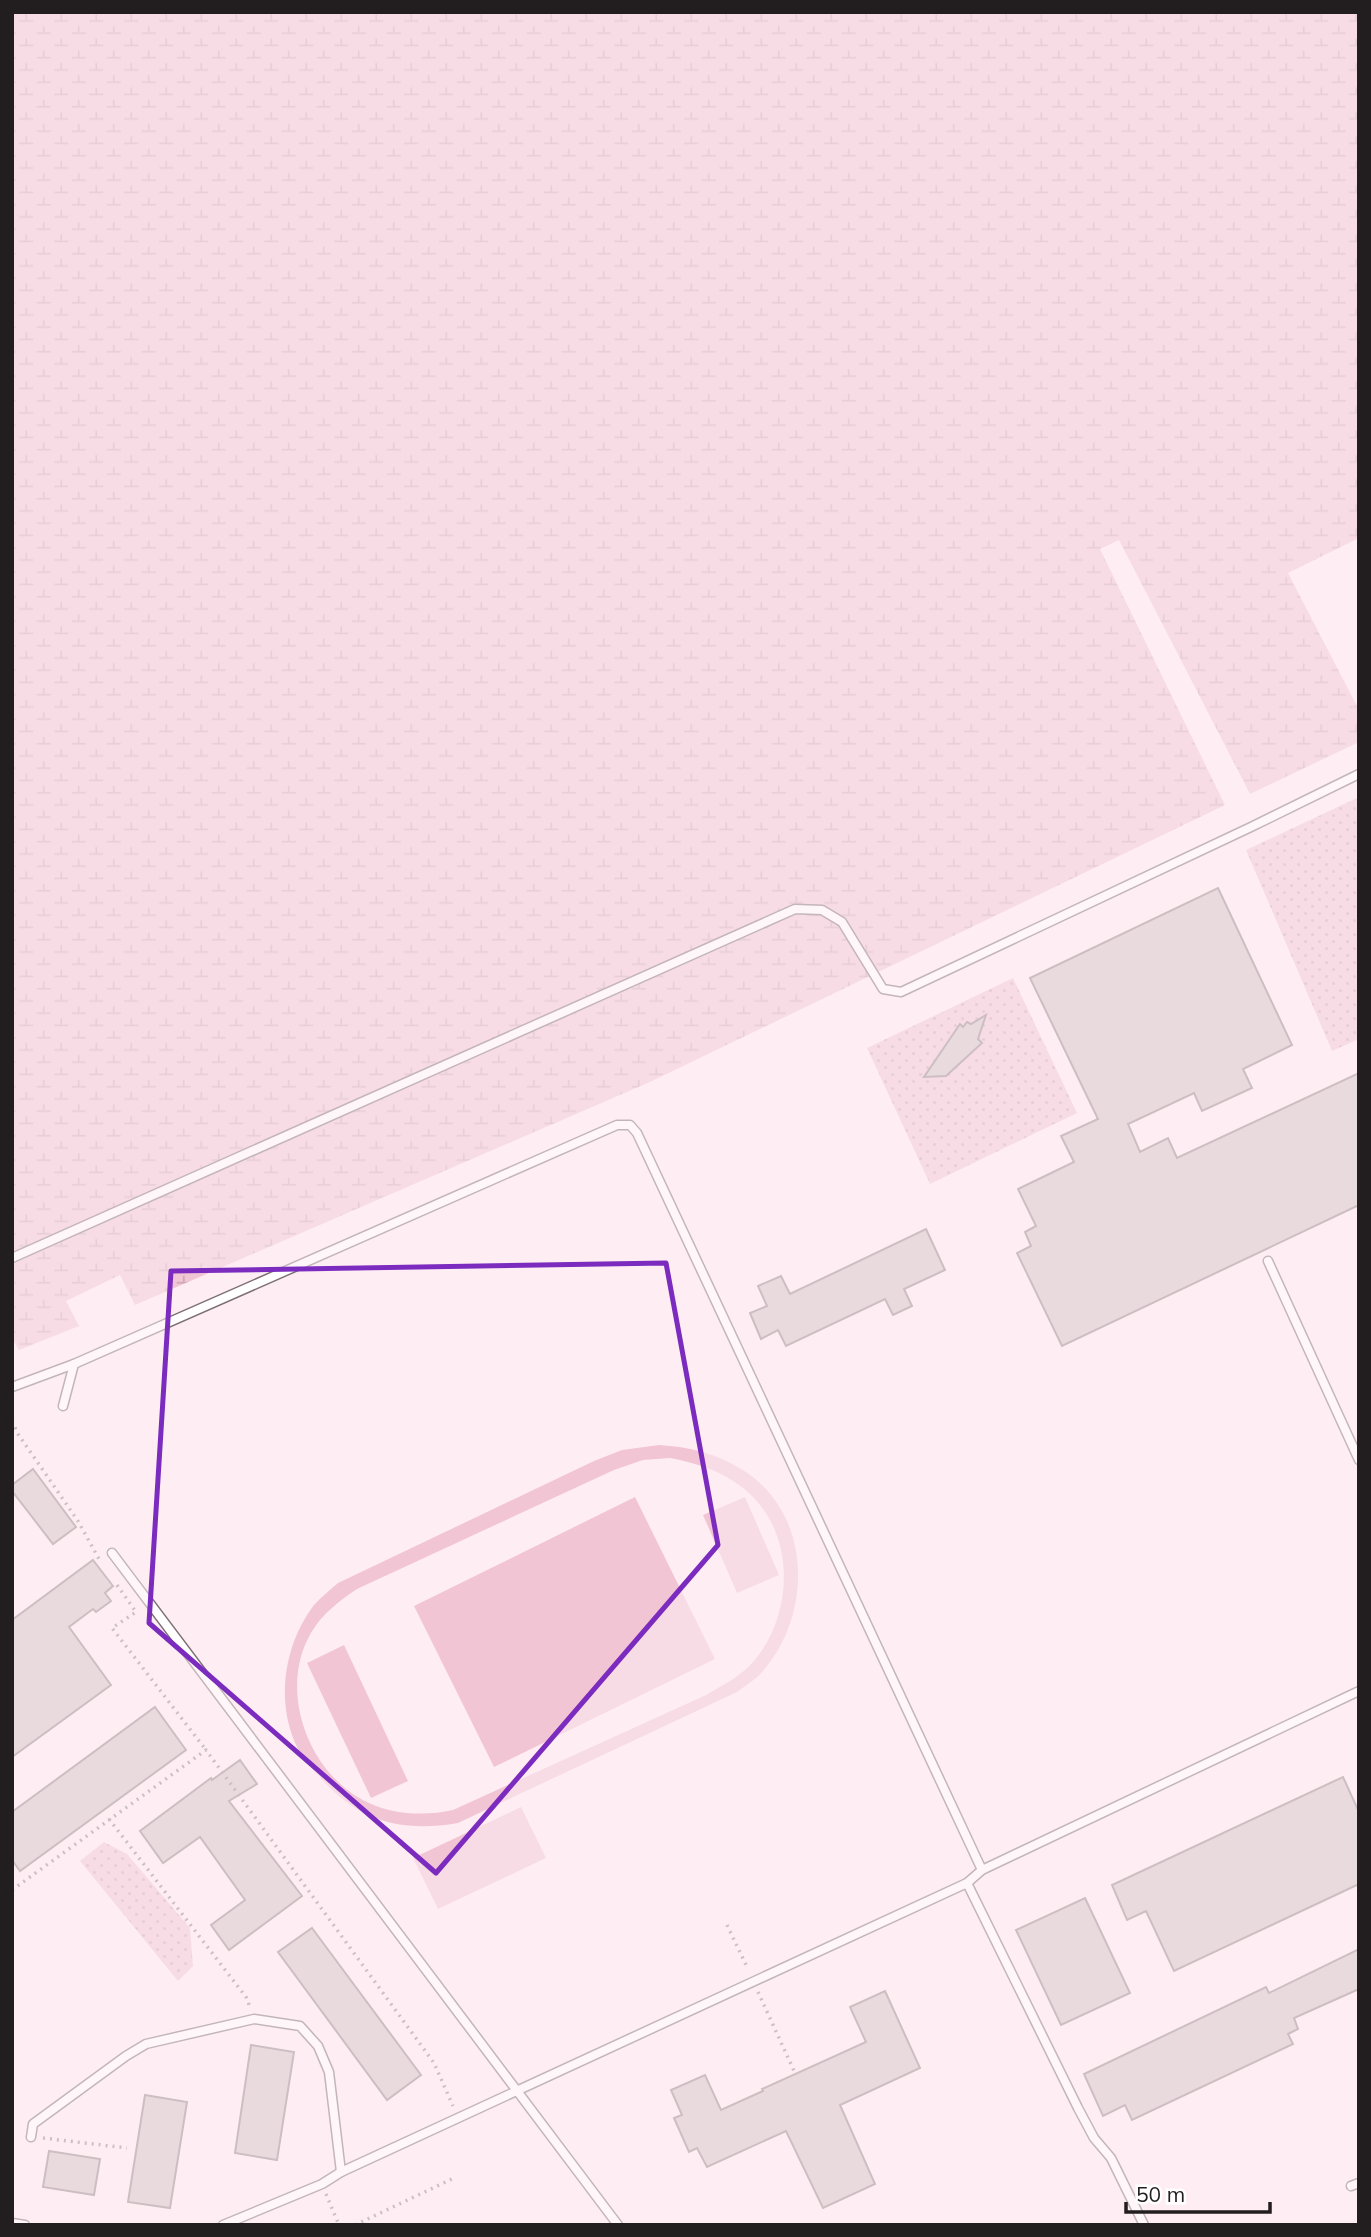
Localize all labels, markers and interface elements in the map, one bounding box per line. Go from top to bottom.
scale bar [1126,2170,1270,2214]
text: 50 m [1136,2181,1185,2207]

